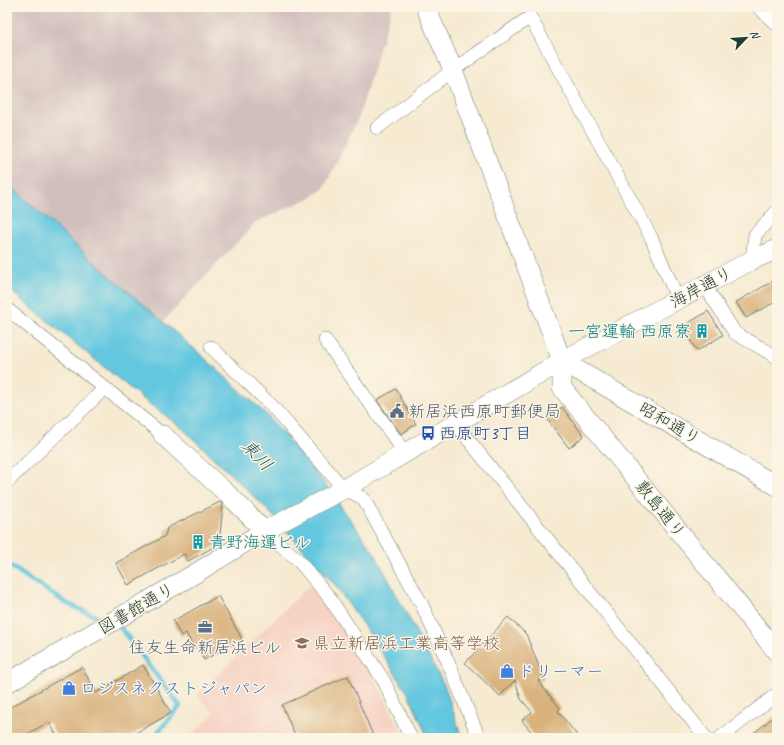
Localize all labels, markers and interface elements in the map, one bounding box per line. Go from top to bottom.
north arrow [726,18,766,58]
text: N [747,28,764,42]
street label: 海岸通り [666,262,736,313]
place label: 一宮運輸 西原寮 [568,321,691,342]
building icon: 一宮運輸 西原寮 [694,323,710,339]
street label: 昭和通り [635,397,704,450]
place label: 新居浜西原町郵便局 [408,401,561,422]
public building icon: 新居浜西原町郵便局 [389,403,405,419]
place label: 西原町3丁目 [439,423,532,444]
bus stop icon: 西原町3丁目 [420,425,436,441]
water label: 東川 [237,434,277,476]
street label: 敷島通り [631,476,690,542]
place label: 青野海運ビル [209,532,311,553]
building icon: 青野海運ビル [190,534,206,550]
street label: 図書館通り [94,578,178,639]
office icon: 住友生命新居浜ビル [197,619,213,635]
place label: 県立新居浜工業高等学校 [313,633,500,654]
school or university icon: 県立新居浜工業高等学校 [294,635,310,651]
place label: 住友生命新居浜ビル [129,637,281,658]
place label: ドリーマー [518,661,603,682]
shop icon: ドリーマー [499,663,515,679]
place label: ロジスネクストジャパン [80,678,267,699]
shop icon: ロジスネクストジャパン [61,680,77,696]

